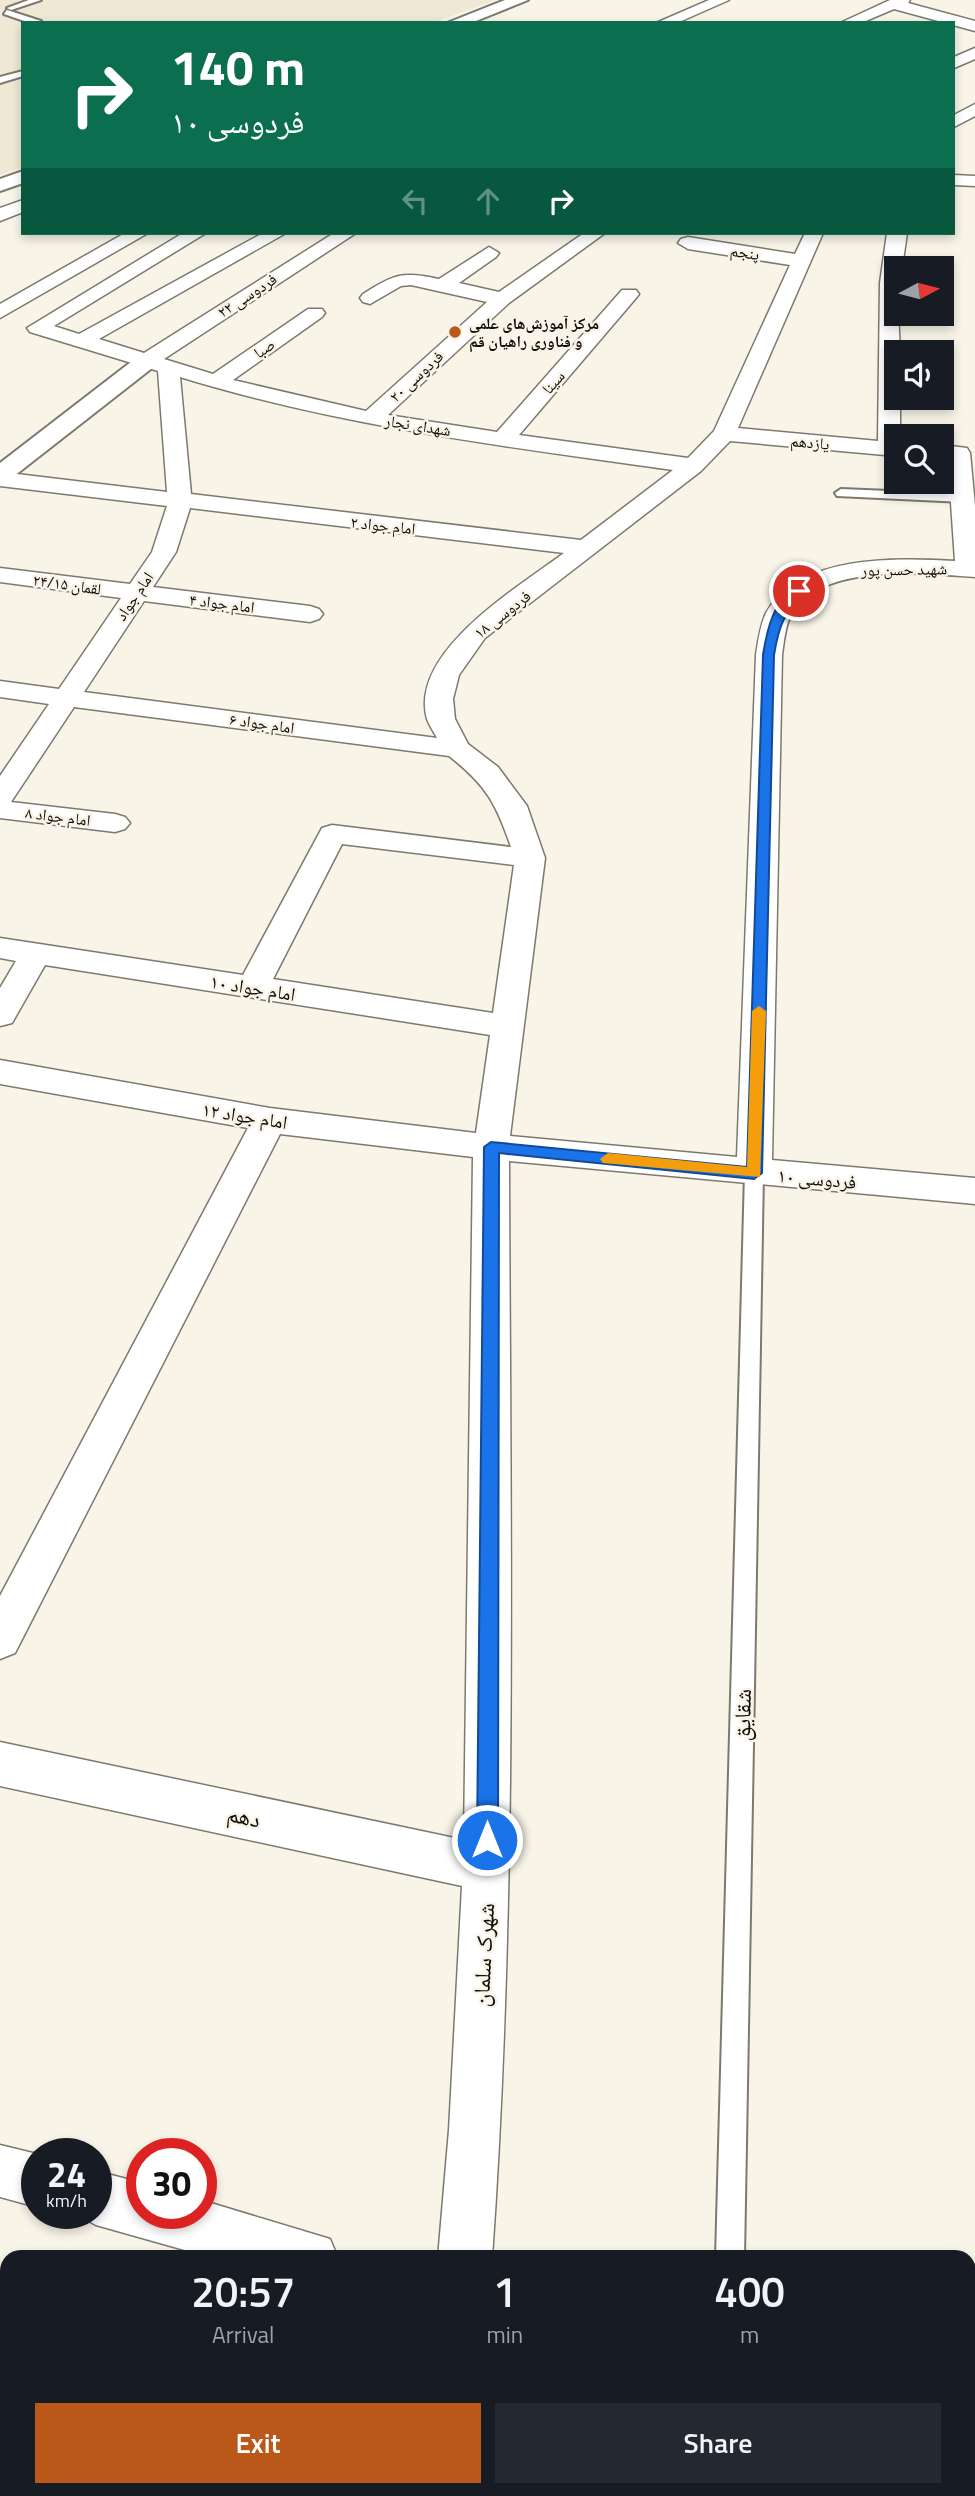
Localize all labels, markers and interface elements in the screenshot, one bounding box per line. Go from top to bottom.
text: 140 m [171,29,305,104]
icon: right [56,49,147,140]
text: فردوسی ۱۰ [171,97,304,145]
icon: left [396,182,434,220]
icon: ahead [469,182,507,220]
icon: right [542,182,580,220]
street label: پنجم [729,238,762,266]
north arrow [884,256,954,326]
map controls [884,256,954,494]
street label: فردوسی ۲۲ [212,267,282,323]
place label: مرکز آموزش‌های علمی و فناوری راهیان قم [469,311,599,353]
marker: مرکز آموزش‌های علمی و فناوری راهیان قم [447,324,463,340]
street label: صبا [248,332,280,364]
button: sound [884,340,954,410]
street label: فردوسی ۲۰ [383,344,449,408]
street label: سینا [536,365,570,399]
street label: شهدای نجار [382,408,453,442]
button: search [884,424,954,494]
street label: یازدهم [790,428,830,456]
street label: امام جواد ۲ [349,510,417,540]
street label: شهید حسن پور [860,556,947,582]
pin [769,561,829,621]
street label: لقمان ۲۴/۱۵ [31,567,103,601]
street label: امام جواد [109,567,159,625]
icon: arrive [780,572,818,610]
street label: فردوسی ۱۸ [468,584,536,644]
street label: امام جواد ۴ [188,587,256,619]
street label: امام جواد ۶ [228,707,296,739]
street label: امام جواد ۸ [24,800,92,832]
street label: امام جواد ۱۰ [208,966,298,1008]
street label: امام جواد ۱۲ [200,1094,290,1136]
street label: فردوسی ۱۰ [776,1160,858,1196]
street label: شقایق [724,1688,760,1742]
street label: دهم [224,1795,264,1837]
position arrow [450,1803,524,1877]
street label: شهرک سلمان [463,1902,503,2008]
speed limit sign: 30 [126,2138,217,2229]
text: 24 [47,2147,86,2201]
text: km/h [46,2187,87,2214]
text: 20:57 [191,2259,295,2323]
text: 1 [493,2259,517,2323]
text: 400 [714,2259,785,2323]
text: Arrival [212,2317,274,2352]
text: min [486,2317,523,2352]
text: m [740,2317,759,2352]
button: Exit [35,2403,481,2483]
button: Share [495,2403,941,2483]

